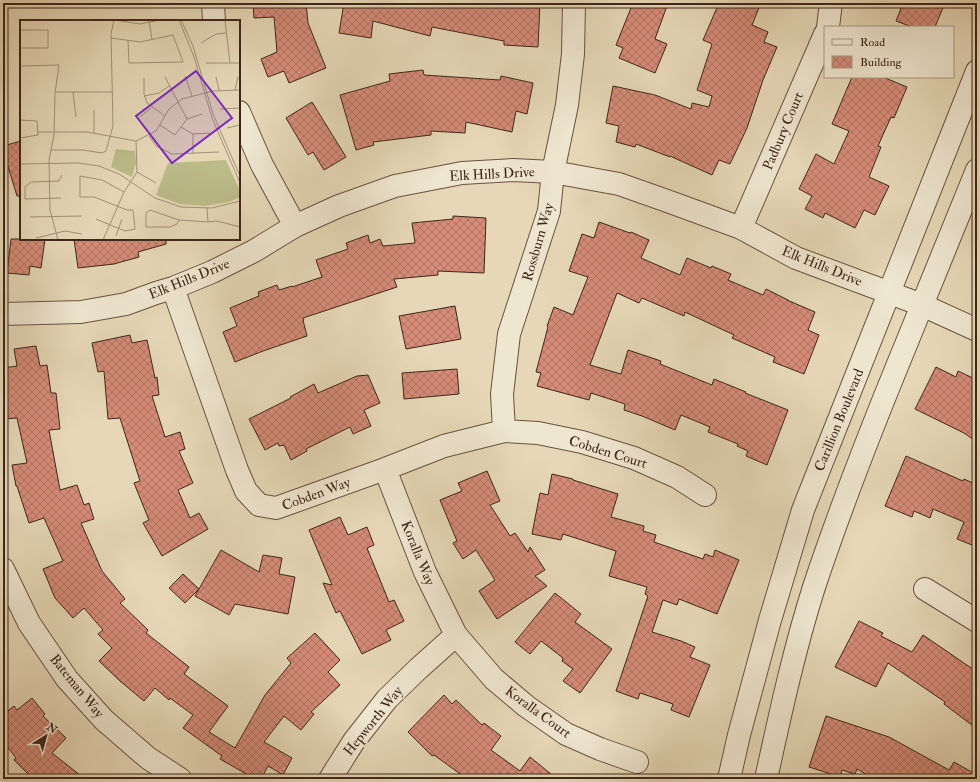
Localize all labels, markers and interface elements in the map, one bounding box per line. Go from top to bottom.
inset map [20,20,240,240]
legend [824,26,954,78]
text: Road [860,35,885,50]
text: Building [860,55,903,70]
street label: Padbury Court [759,89,808,173]
street label: Elk Hills Drive [449,163,535,185]
street label: Rossburn Way [519,200,558,283]
street label: Elk Hills Drive [779,242,865,290]
street label: Elk Hills Drive [146,255,232,303]
street label: Carillion Boulevard [811,366,867,474]
street label: Cobden Court [567,432,650,472]
street label: Cobden Way [279,473,354,515]
street label: Koralla Way [396,518,439,589]
street label: Bateman Way [45,651,108,723]
street label: Hepworth Way [340,682,407,760]
street label: Koralla Court [502,682,575,742]
north arrow [26,716,66,756]
text: N [43,720,60,737]

